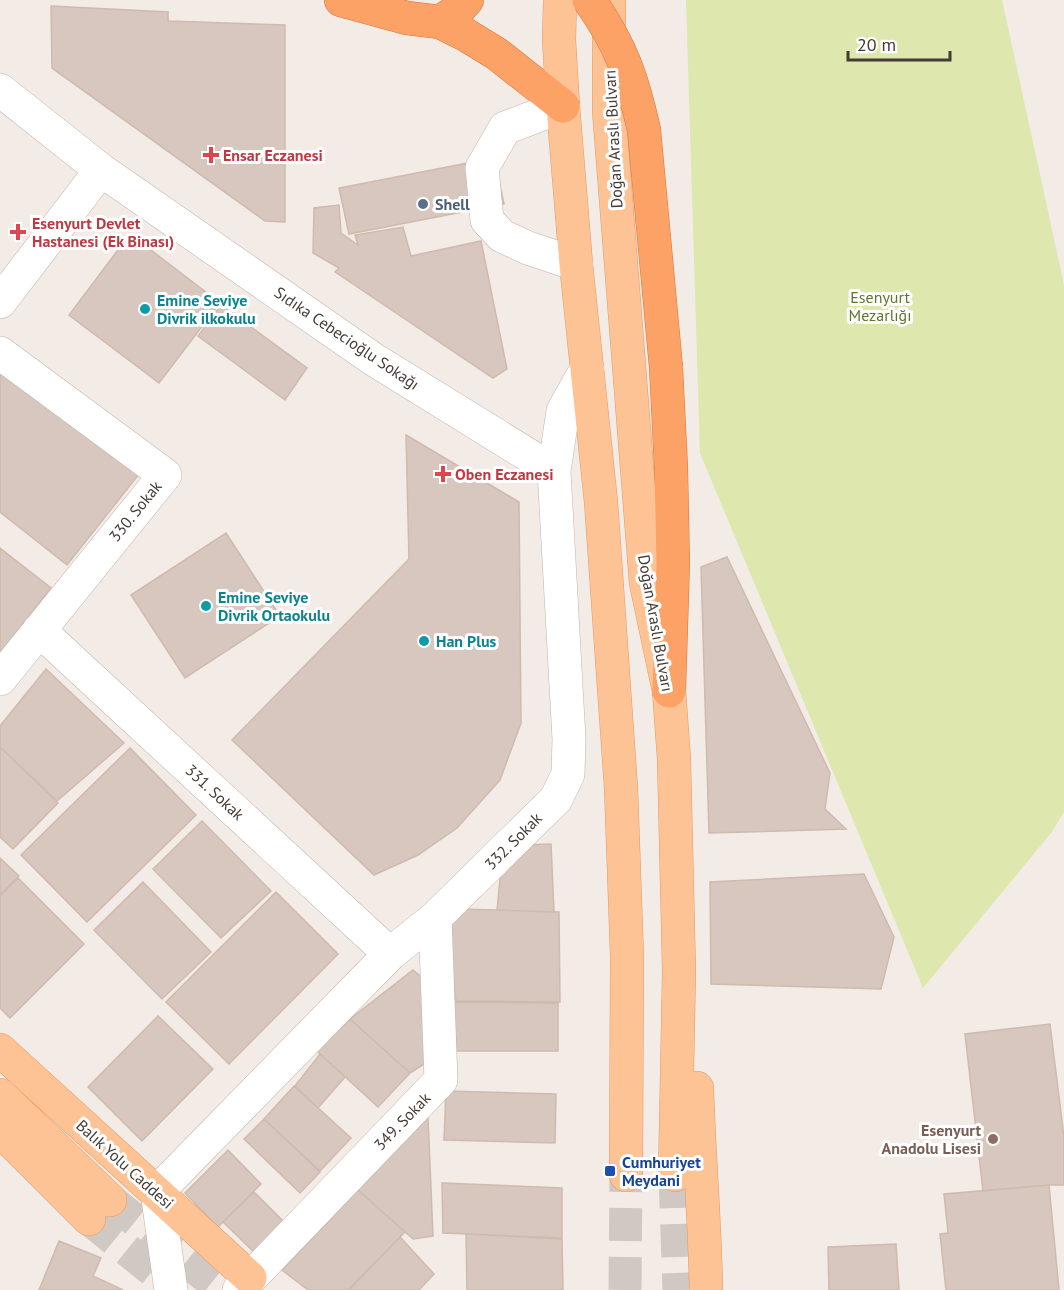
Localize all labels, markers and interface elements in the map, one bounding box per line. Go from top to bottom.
scale bar [848,24,950,62]
text: 20 m [857,33,896,56]
street label: Doğan Araslı Bulvarı [599,69,627,209]
place label: Ensar Eczanesi [223,145,323,165]
marker: Ensar Eczanesi [204,148,218,162]
place label: Shell [435,194,470,214]
marker: Shell [416,197,430,211]
place label: Esenyurt Devlet Hastanesi (Ek Binası) [32,213,174,251]
marker: Esenyurt Devlet Hastanesi (Ek Binası) [9,223,27,241]
street label: Sıdıka Cebecioğlu Sokağı [271,282,423,394]
park label: Esenyurt Mezarlığı [849,287,911,325]
place label: Emine Seviye Divrik ilkokulu [157,290,256,328]
marker: Emine Seviye Divrik ilkokulu [138,302,152,316]
place label: Oben Eczanesi [455,464,554,484]
marker: Oben Eczanesi [436,467,450,481]
street label: 330. Sokak [104,476,166,546]
street label: Doğan Araslı Bulvarı [634,553,678,693]
place label: Emine Seviye Divrik Ortaokulu [218,587,330,625]
marker: Emine Seviye Divrik Ortaokulu [199,599,213,613]
place label: Han Plus [436,631,497,651]
marker: Han Plus [417,634,431,648]
street label: 331. Sokak [182,760,249,824]
street label: 332. Sokak [480,808,546,874]
street label: 349. Sokak [369,1088,435,1154]
street label: Balık Yolu Caddesi [72,1115,178,1213]
place label: Esenyurt Anadolu Lisesi [882,1120,981,1158]
marker: Esenyurt Anadolu Lisesi [986,1132,1000,1146]
place label: Cumhuriyet Meydani [622,1152,701,1190]
marker: Cumhuriyet Meydani [603,1164,617,1178]

